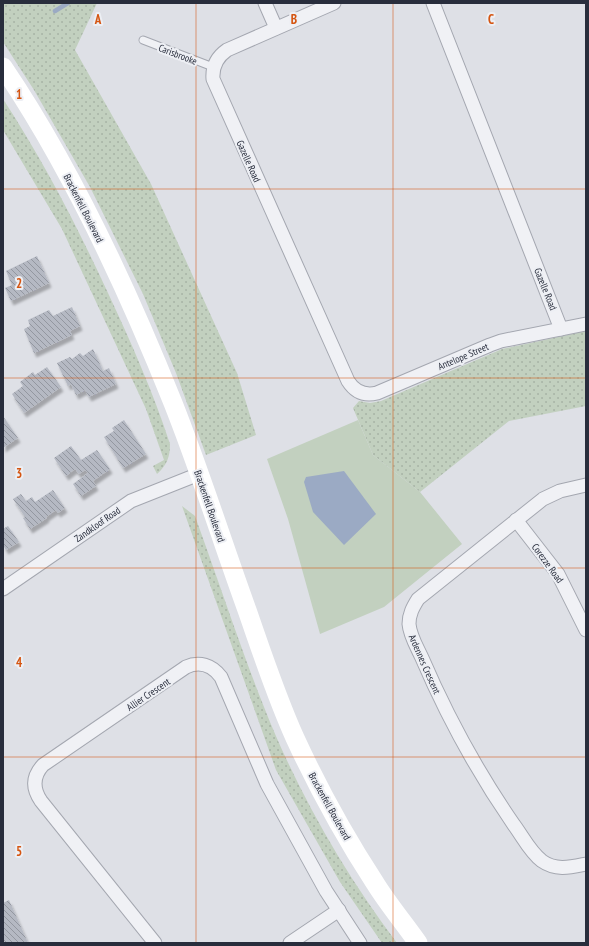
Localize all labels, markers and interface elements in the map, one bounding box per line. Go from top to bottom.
text: A [94,11,102,28]
text: B [291,11,297,28]
text: C [488,11,494,28]
street label: Carisbrooke [157,41,199,68]
text: 1 [16,86,22,103]
street label: Gazelle Road [234,138,264,184]
street label: Brackenfell Boulevard [61,172,106,245]
street label: Gazelle Road [531,266,560,312]
text: 2 [16,275,22,292]
street label: Antelope Street [436,340,491,373]
text: 3 [16,465,22,482]
street label: Brackenfell Boulevard [191,468,228,544]
street label: Zandkloof Road [72,504,123,545]
street label: Corezze Road [529,541,566,586]
street label: Ardennes Crescent [406,632,444,696]
text: 4 [16,654,23,671]
street label: Allier Crescent [124,675,173,714]
street label: Brackenfell Boulevard [306,770,354,842]
text: 5 [16,843,22,860]

